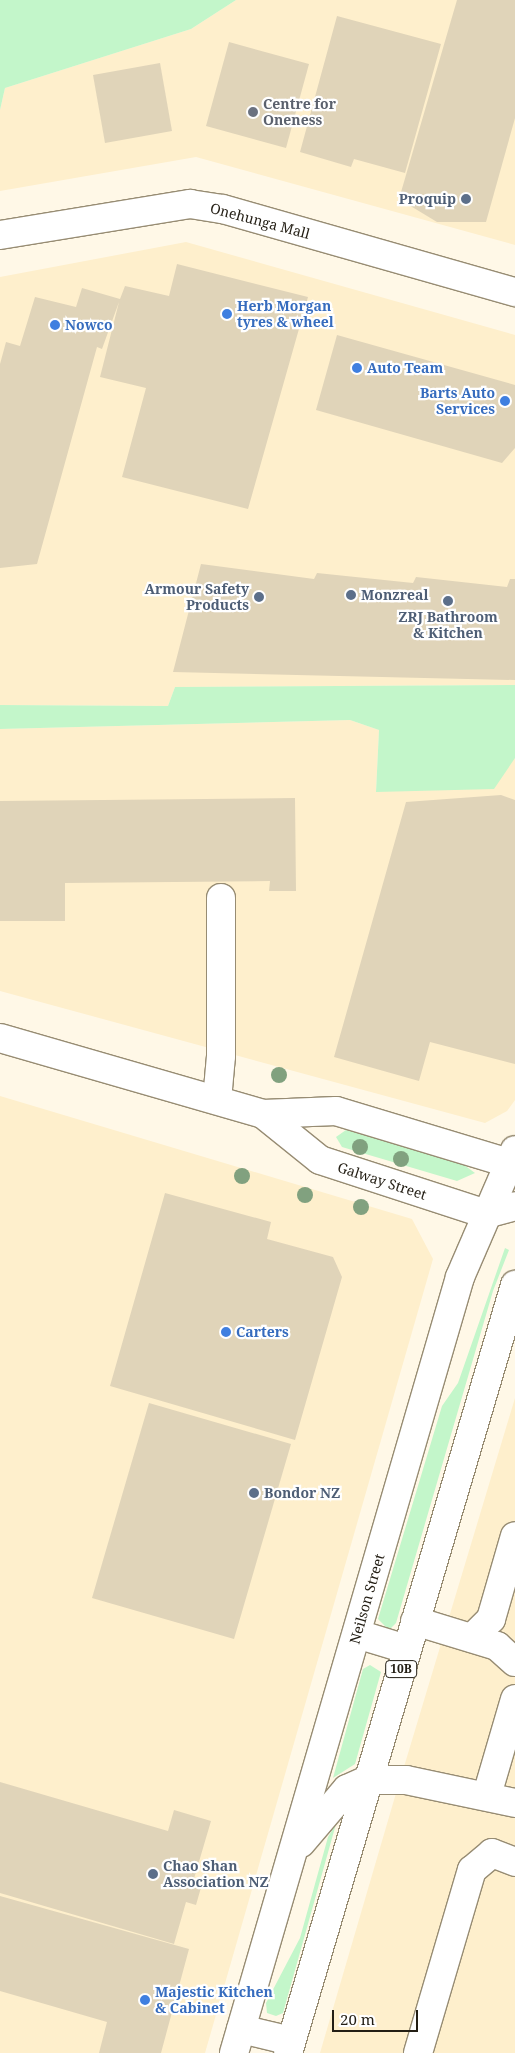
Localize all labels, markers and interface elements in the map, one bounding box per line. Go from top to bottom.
place label: Centre for Oneness [263,96,336,128]
marker: Centre for Oneness [247,106,259,118]
place label: Proquip [399,191,456,207]
marker: Proquip [460,193,472,205]
street label: Onehunga Mall [208,200,312,242]
place label: Herb Morgan tyres & wheel [237,298,334,331]
marker: Herb Morgan tyres & wheel [221,308,233,320]
place label: Nowco [65,317,113,333]
marker: Nowco [49,319,61,331]
place label: Auto Team [367,360,443,376]
marker: Auto Team [351,362,363,374]
place label: Barts Auto Services [420,385,495,418]
marker: Barts Auto Services [499,395,511,407]
place label: Armour Safety Products [144,581,249,614]
place label: Monzreal [361,587,428,603]
marker: Monzreal [345,589,357,601]
marker: Armour Safety Products [253,591,265,603]
marker: ZRJ Bathroom & Kitchen [442,595,454,607]
place label: ZRJ Bathroom & Kitchen [398,609,498,642]
street label: Galway Street [335,1159,429,1203]
place label: Carters [236,1324,289,1340]
marker: Carters [220,1326,232,1338]
place label: Bondor NZ [264,1485,340,1501]
marker: Bondor NZ [248,1487,260,1499]
street label: Neilson Street [346,1552,388,1646]
road number: 10B [385,1660,417,1678]
place label: Chao Shan Association NZ [163,1858,269,1890]
marker: Chao Shan Association NZ [147,1868,159,1880]
place label: Majestic Kitchen & Cabinet [155,1984,273,2016]
marker: Majestic Kitchen & Cabinet [139,1994,151,2006]
scale bar [335,2000,421,2032]
text: 20 m [340,2009,375,2029]

